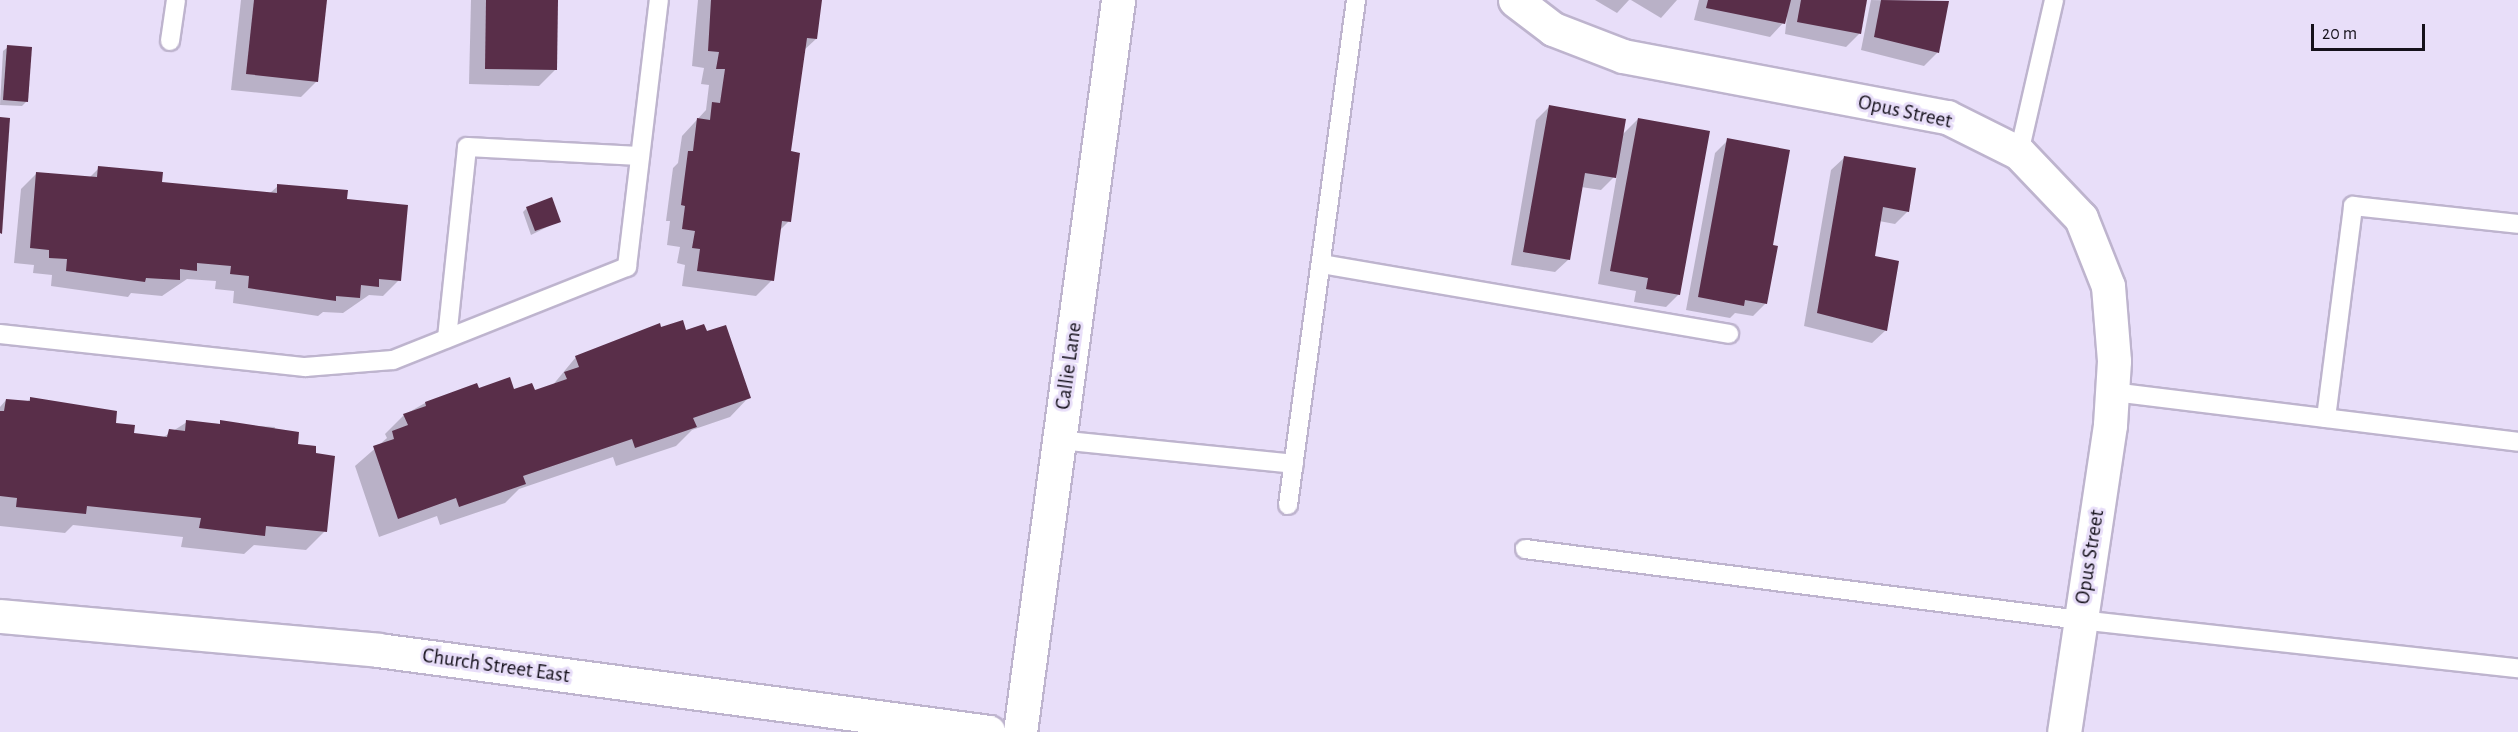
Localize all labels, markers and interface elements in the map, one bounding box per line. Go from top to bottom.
scale bar [2314,12,2428,50]
text: 20 m [2322,25,2357,43]
street label: Opus Street [1856,90,1954,134]
street label: Callie Lane [1050,321,1088,411]
street label: Opus Street [2070,508,2110,606]
street label: Church Street East [421,643,571,689]

